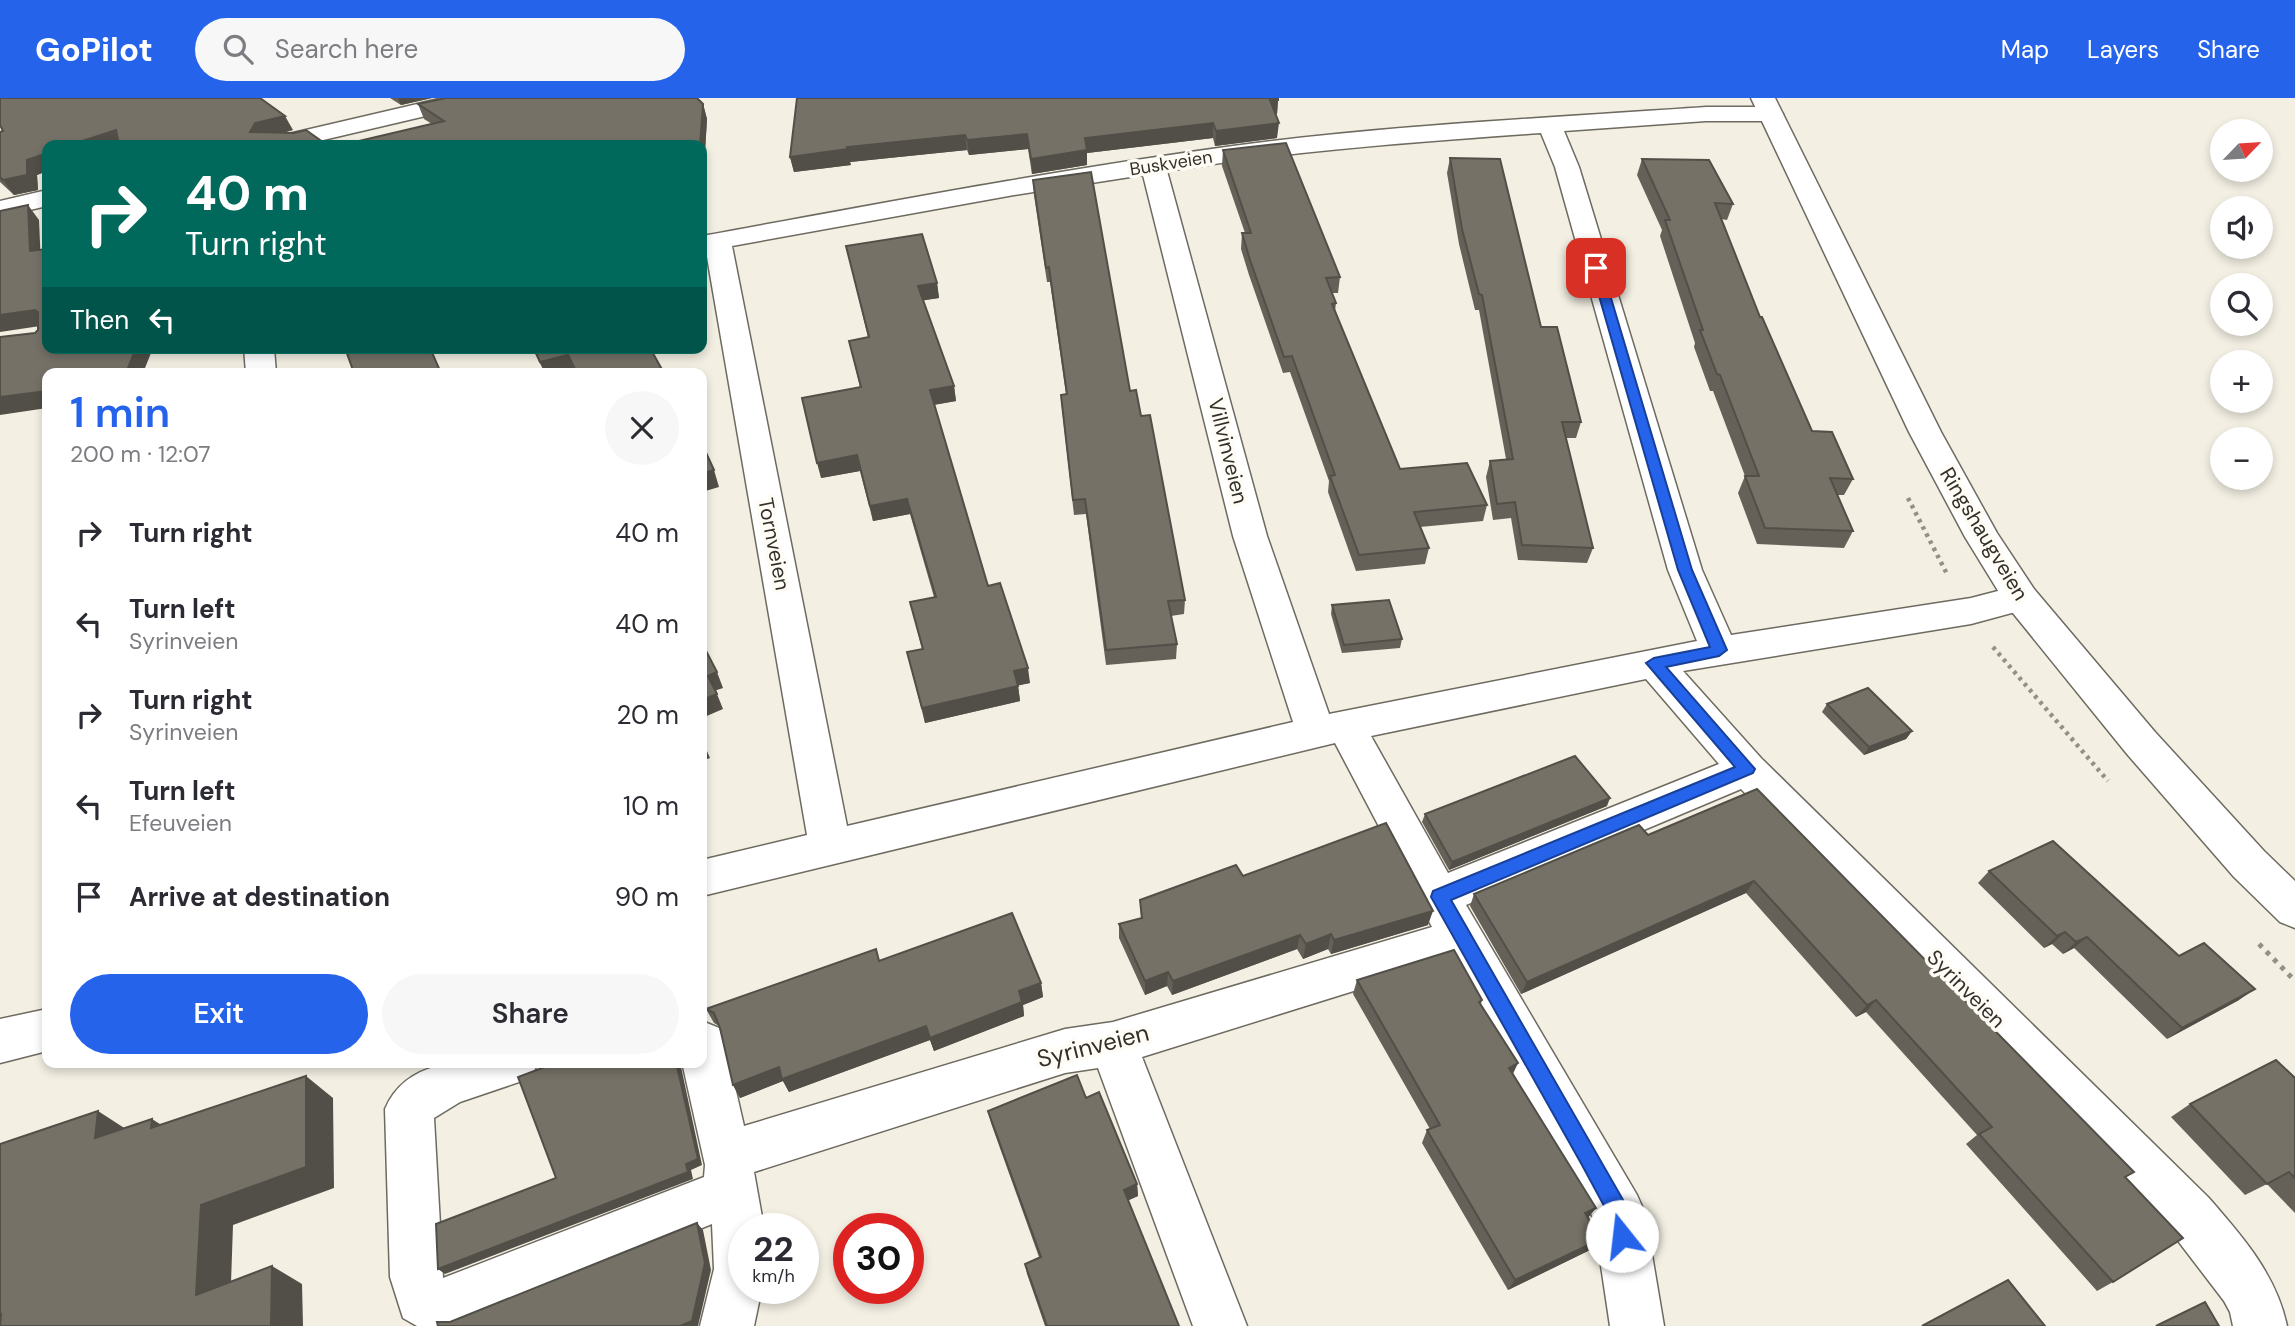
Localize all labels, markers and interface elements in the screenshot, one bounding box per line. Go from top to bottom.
search box [195,18,685,81]
text: GoPilot [35,28,153,71]
icon: search [219,30,257,68]
text: Search here [275,32,418,66]
text: Map [2001,34,2049,65]
text: Layers [2087,34,2159,65]
text: Share [2197,34,2260,65]
north arrow [2210,119,2273,182]
map controls [2210,119,2273,490]
street label: Buskveien [1128,145,1214,181]
text: 40 m [185,161,309,225]
icon: right [70,168,161,259]
button: sound [2210,196,2273,259]
text: Turn right [185,223,327,265]
pin [1566,238,1626,298]
icon: arrive [1577,249,1615,287]
button: search [2210,273,2273,336]
icon: left [143,301,181,339]
text: Then [70,303,129,337]
button: + [2210,350,2273,413]
text: 1 min [70,385,170,440]
button: close [605,391,679,465]
street label: Villvinveien [1201,395,1255,507]
button: − [2210,427,2273,490]
text: 200 m · 12:07 [70,439,211,469]
street label: Ringshaugveien [1933,462,2035,606]
street label: Tornveien [751,495,797,593]
icon: right [70,514,108,552]
text: Turn right [129,516,253,550]
text: 40 m [615,516,679,550]
text: Turn left [129,592,236,626]
icon: left [70,605,108,643]
text: 40 m [615,607,679,641]
text: Syrinveien [129,626,239,656]
text: Turn right [129,683,253,717]
icon: right [70,696,108,734]
text: 20 m [616,698,679,732]
text: Syrinveien [129,717,239,747]
text: Turn left [129,774,236,808]
icon: left [70,787,108,825]
text: 10 m [623,789,679,823]
text: Efeuveien [129,808,232,838]
icon: arrive [70,878,108,916]
text: Arrive at destination [129,880,390,914]
text: 90 m [615,880,679,914]
street label: Syrinveien [1921,944,2011,1034]
button: Exit [70,974,368,1054]
button: Share [382,974,679,1054]
street label: Syrinveien [1034,1017,1152,1074]
position arrow [1585,1199,1659,1273]
speed limit sign: 30 [833,1213,924,1304]
text: 22 [753,1226,794,1272]
text: km/h [752,1264,795,1288]

